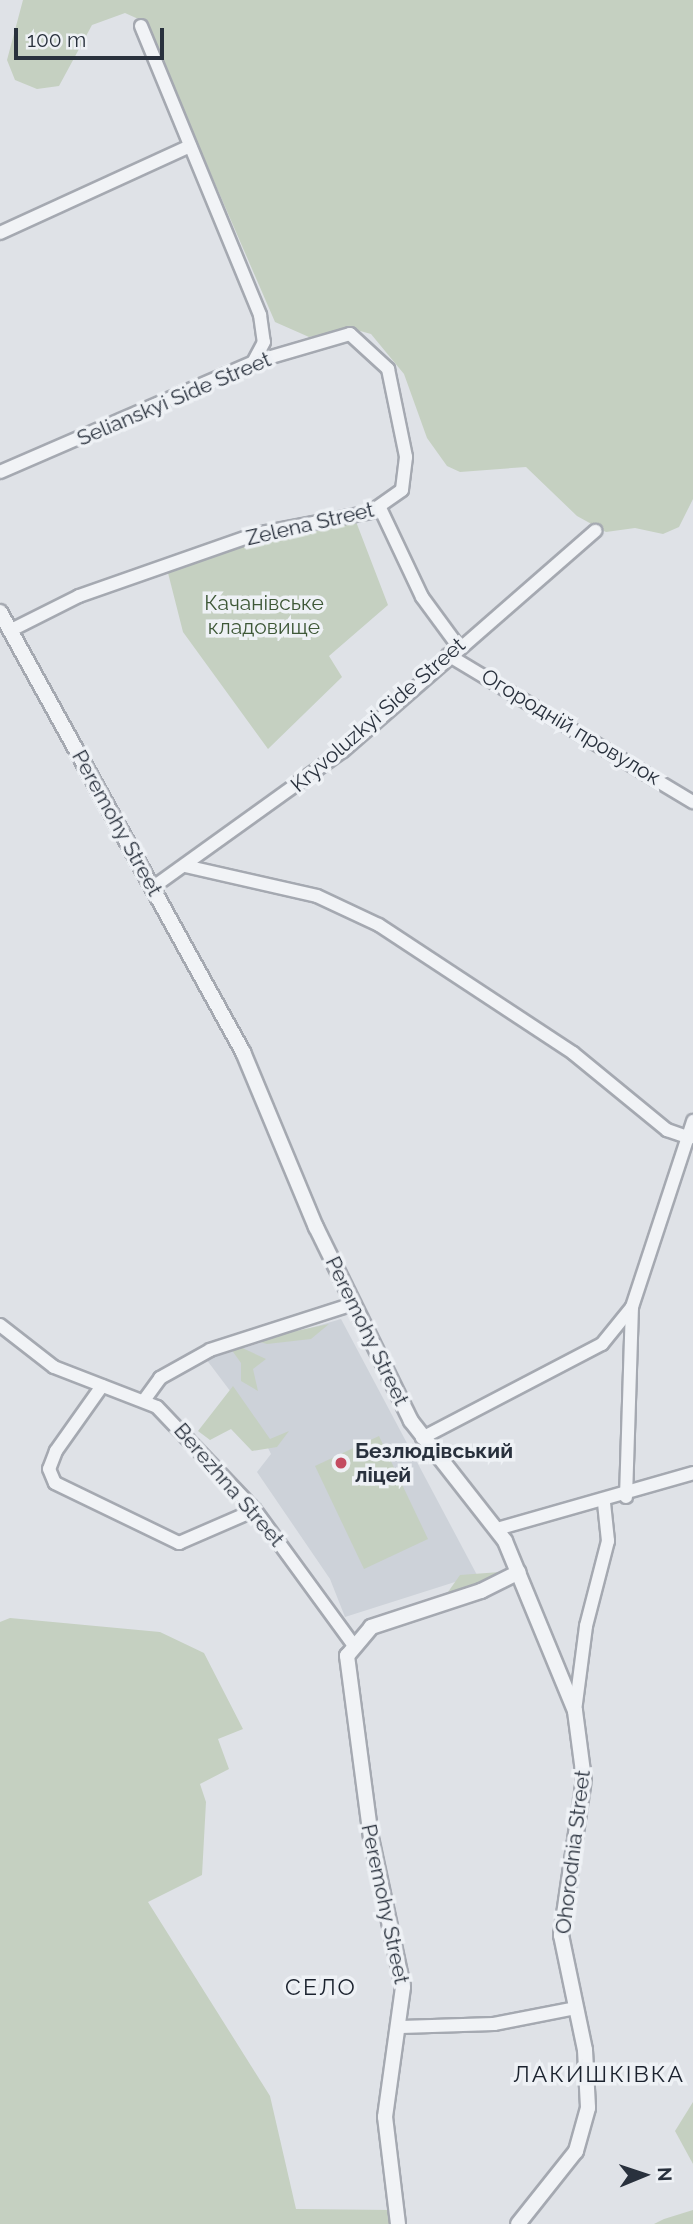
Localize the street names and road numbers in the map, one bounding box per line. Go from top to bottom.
street label: Selianskyi Side Street [73,347,275,451]
street label: Zelena Street [244,497,376,551]
street label: Kryvoluzkyi Side Street [286,632,470,798]
street label: Огородній провулок [477,664,665,790]
street label: Peremohy Street [66,745,168,901]
street label: Peremohy Street [320,1252,414,1410]
street label: Berezhna Street [169,1418,289,1552]
street label: Ohorodnia Street [550,1769,596,1935]
street label: Peremohy Street [356,1822,414,1986]

